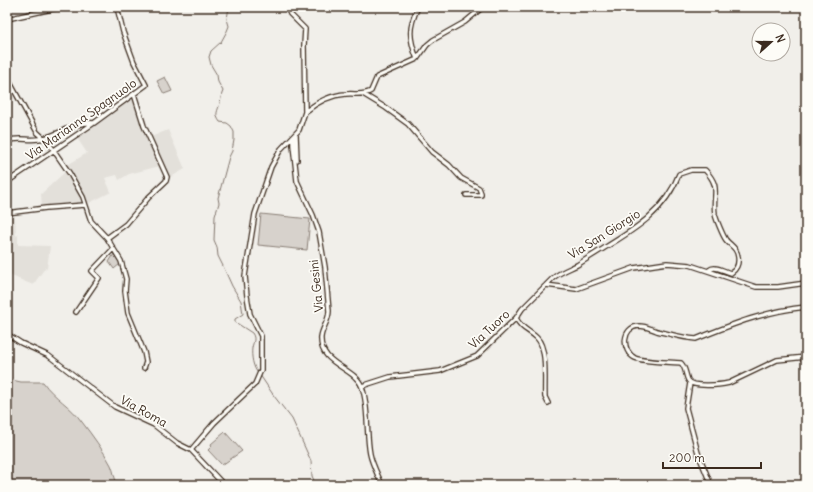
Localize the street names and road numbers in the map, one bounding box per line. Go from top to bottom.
street label: Via Marianna Spagnuolo [23,75,139,163]
street label: Via San Giorgio [565,206,643,262]
street label: Via Gesini [306,259,326,313]
street label: Via Tuoro [465,306,513,352]
street label: Via Roma [118,392,170,430]

